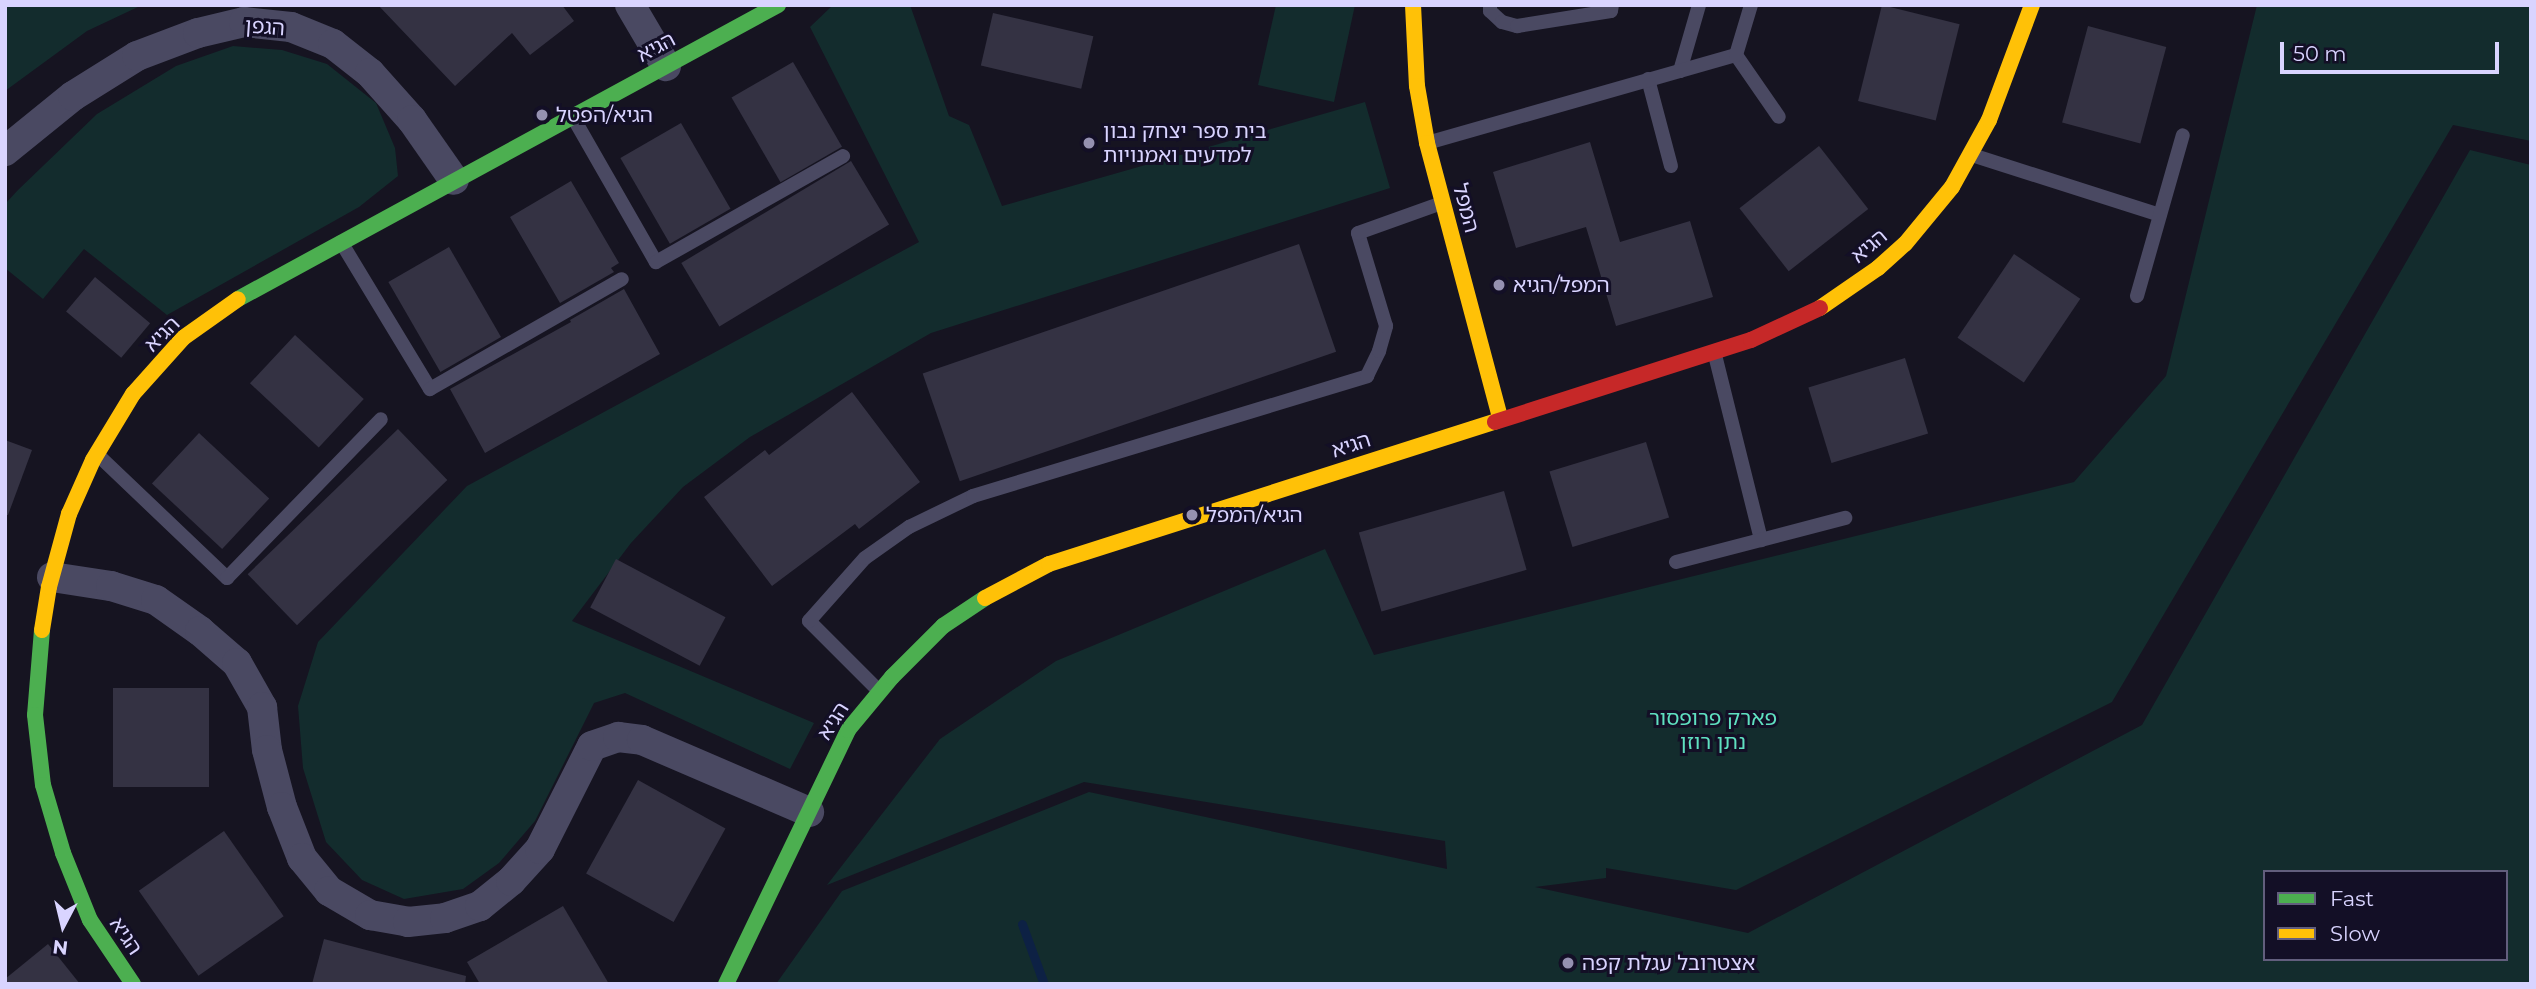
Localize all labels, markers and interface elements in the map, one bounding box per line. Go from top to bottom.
street label: הגפן [244,13,286,41]
street label: הגיא [633,27,679,67]
scale bar [2284,28,2503,72]
text: 50 m [2293,41,2347,66]
place label: הגיא/הפטל [556,102,653,128]
marker: הגיא/הפטל [534,107,550,123]
place label: בית ספר יצחק נבון למדעים ואמנויות [1103,118,1267,168]
marker: בית ספר יצחק נבון למדעים ואמנויות [1081,135,1097,151]
street label: המפל [1447,181,1485,235]
street label: הגיא [1846,224,1892,268]
place label: המפל/הגיא [1513,272,1610,298]
marker: המפל/הגיא [1491,277,1507,293]
street label: הגיא [139,311,185,357]
street label: הגיא [1328,427,1374,463]
place label: הגיא/המפל [1206,502,1303,528]
marker: הגיא/המפל [1184,507,1200,523]
street label: הגיא [812,697,854,745]
park label: פארק פרופסור נתן רוזן [1649,705,1777,755]
legend [2263,870,2508,961]
text: Fast [2330,886,2374,911]
north arrow [28,891,98,961]
street label: הגיא [104,912,148,960]
text: Slow [2330,921,2380,946]
text: N [51,935,69,960]
place label: אצטרובל עגלת קפה [1582,950,1755,976]
marker: אצטרובל עגלת קפה [1560,955,1576,971]

